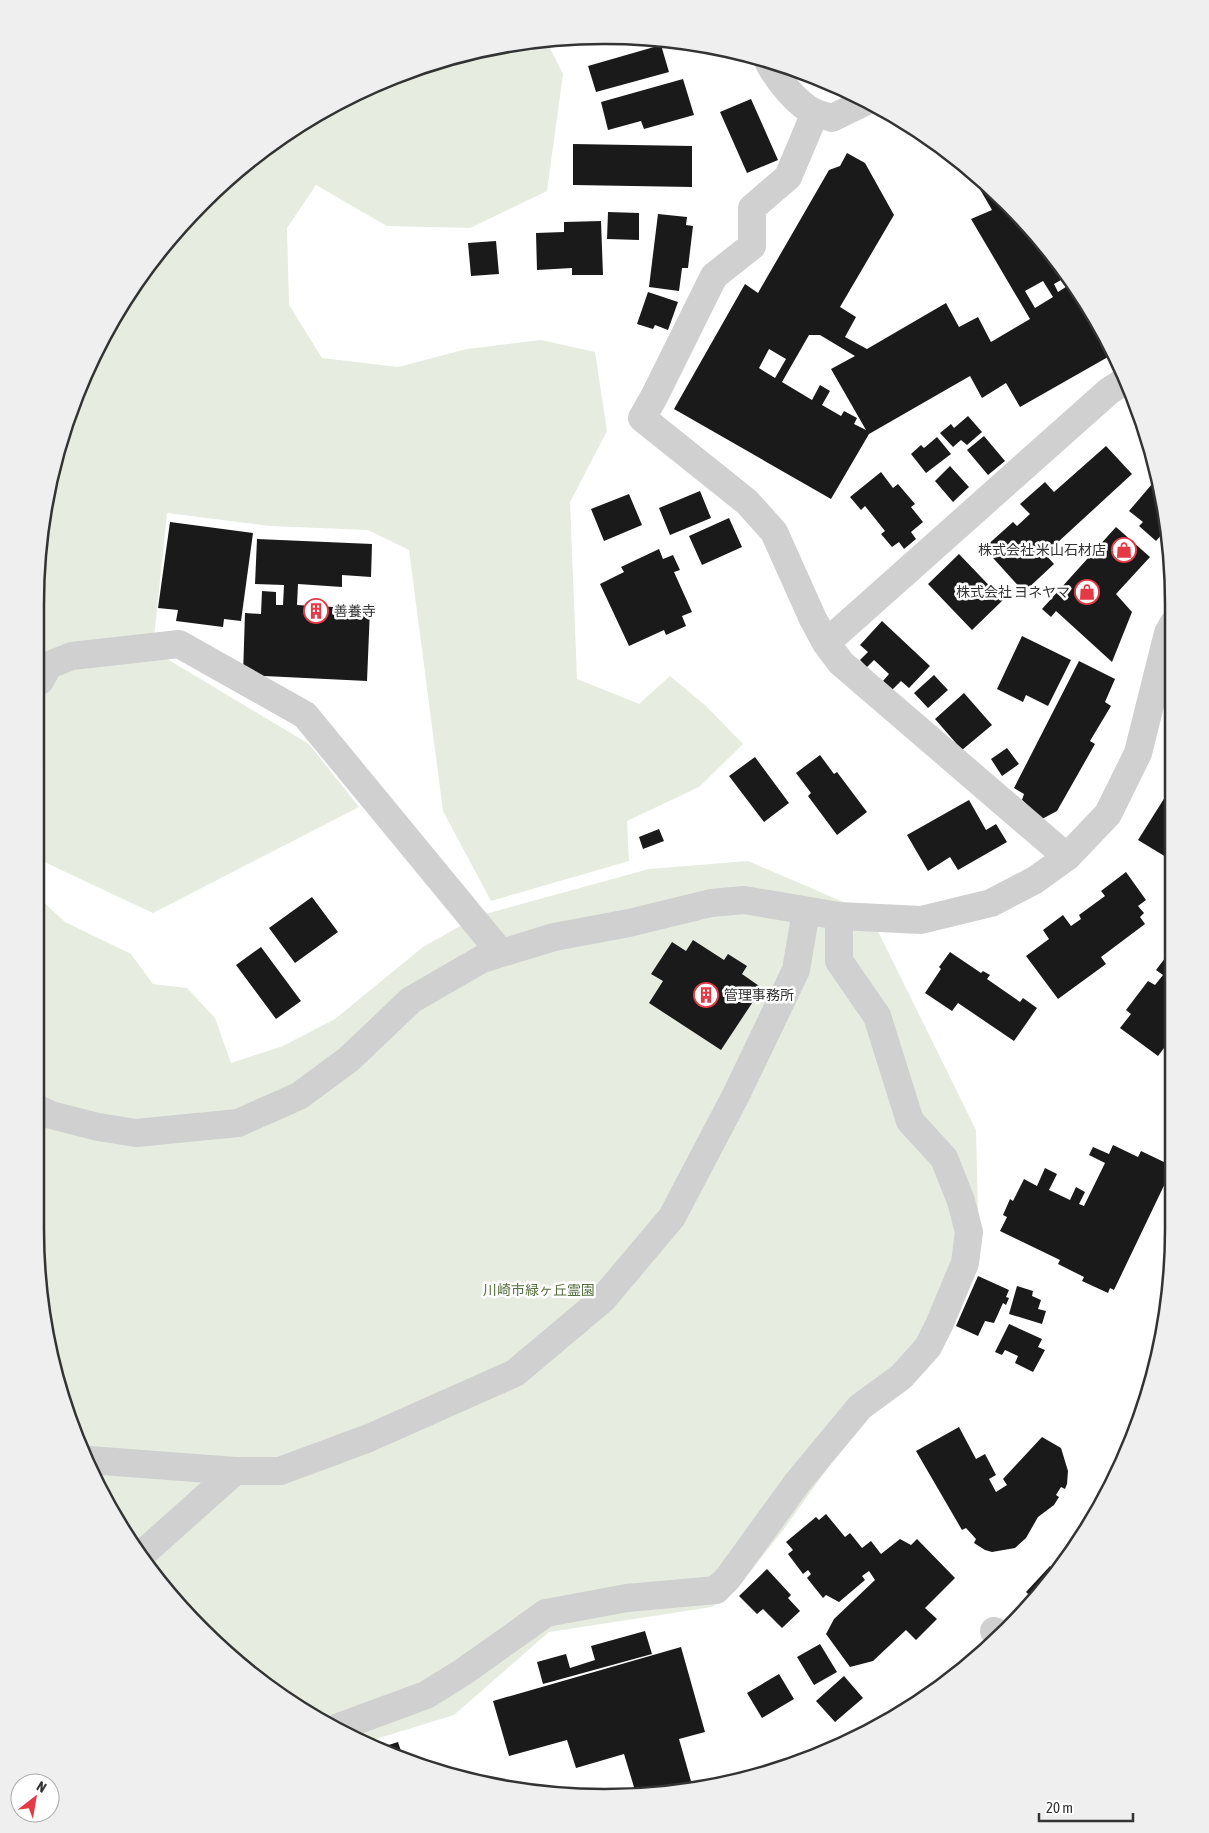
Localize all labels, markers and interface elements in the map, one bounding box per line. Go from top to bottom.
shop icon: 株式会社 米山石材店 [1111,537,1137,563]
place label: 株式会社 米山石材店 [978,542,1106,558]
shop icon: 株式会社 ヨネヤマ [1074,579,1100,605]
place label: 株式会社 ヨネヤマ [956,584,1070,600]
building icon: 善養寺 [303,598,329,624]
place label: 善養寺 [334,603,376,619]
building icon: 管理事務所 [693,982,719,1008]
place label: 管理事務所 [724,987,794,1003]
park label: 川崎市緑ヶ丘霊園 [483,1282,595,1298]
north arrow [10,1773,60,1823]
text: N [34,1778,49,1796]
scale bar [1039,1790,1133,1822]
text: 20 m [1046,1799,1073,1816]

